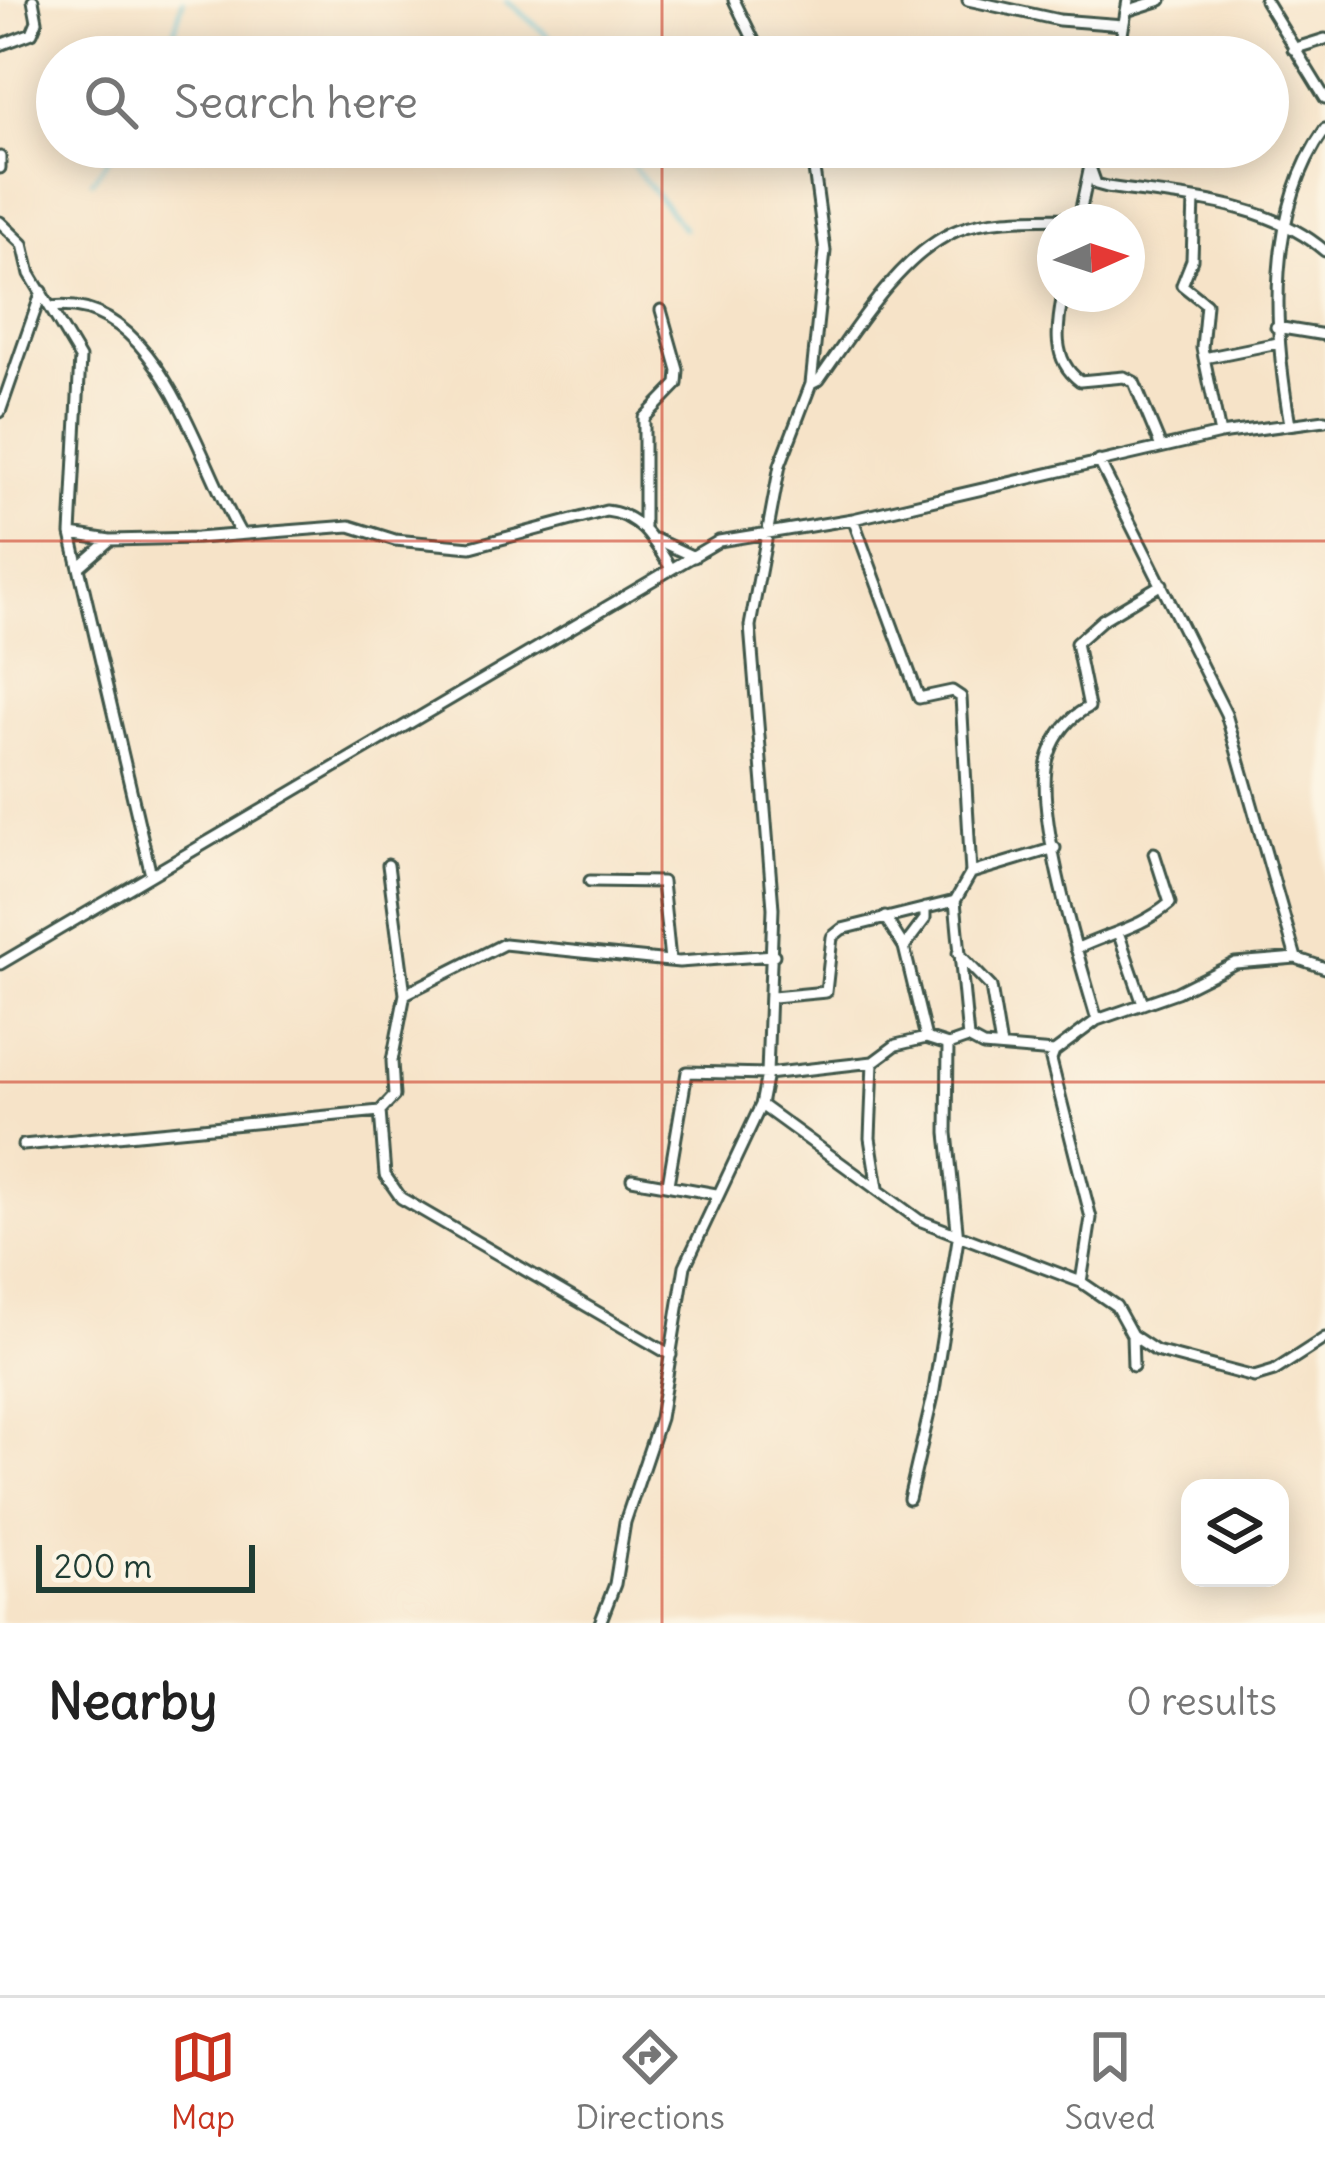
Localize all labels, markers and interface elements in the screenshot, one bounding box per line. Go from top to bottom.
search box [36,36,1289,168]
icon: search [78,69,144,135]
text: Search here [174,74,418,130]
north arrow [1037,204,1145,312]
map controls [1181,1479,1289,1587]
button: layers [1181,1479,1289,1587]
scale bar [36,1539,255,1592]
text: 200 m [54,1545,152,1587]
text: Nearby [48,1669,217,1733]
text: 0 results [1126,1677,1277,1726]
tab: Map [170,2024,236,2138]
tab: Directions [576,2024,725,2138]
tab: Saved [1065,2024,1155,2138]

